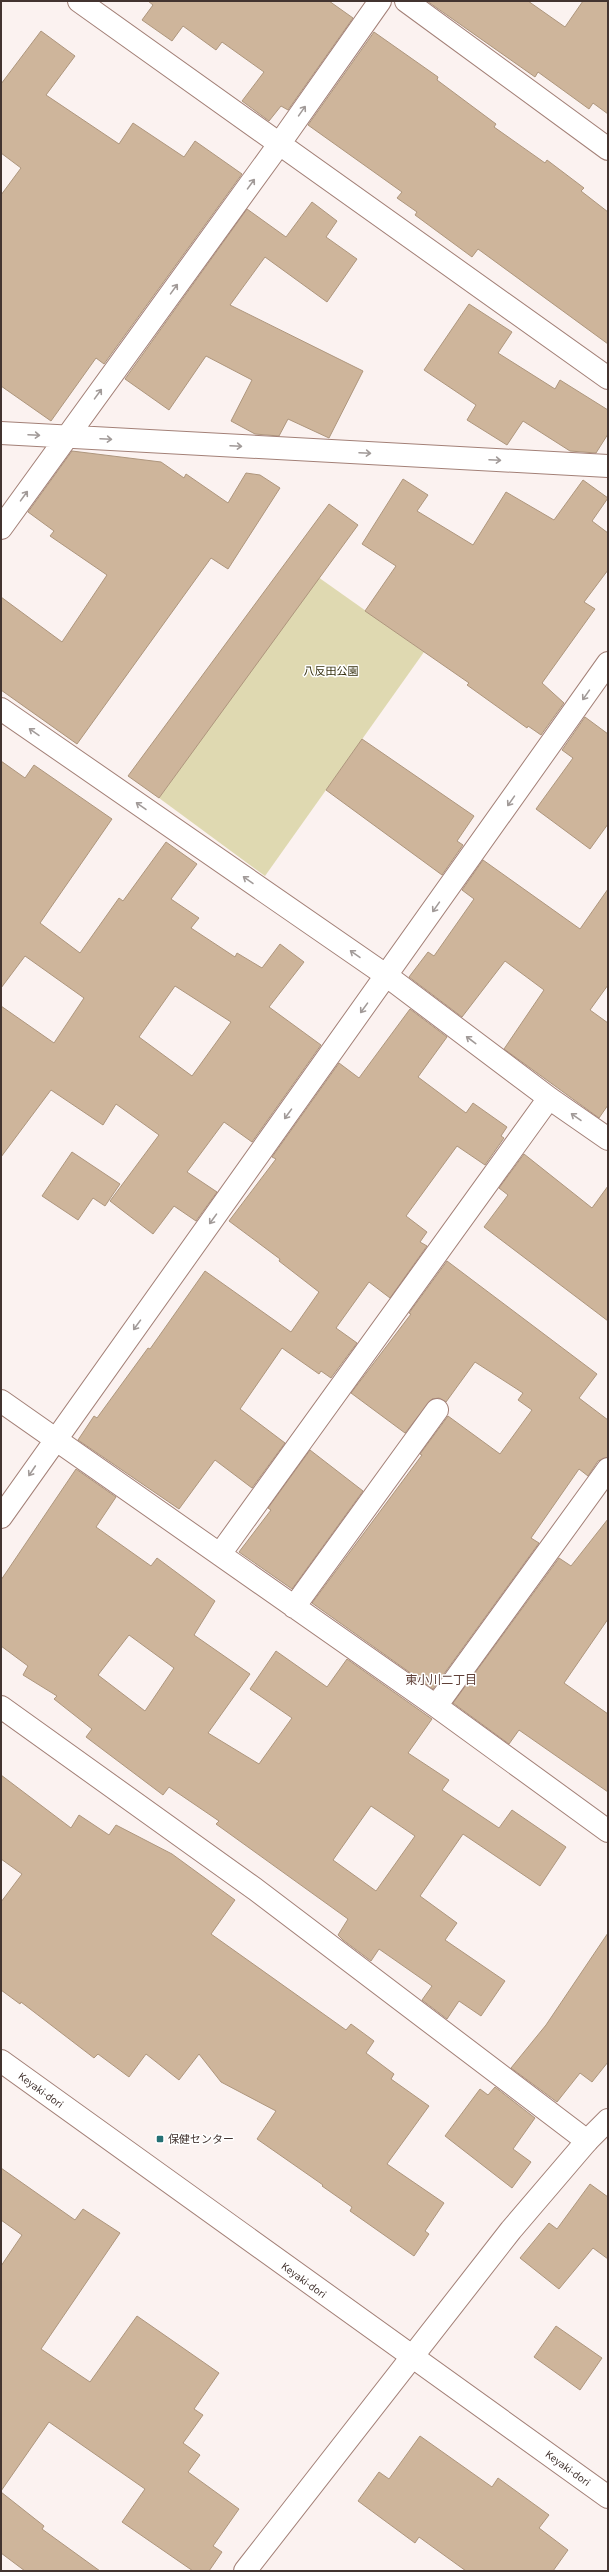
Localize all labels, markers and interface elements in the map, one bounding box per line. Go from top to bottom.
one-way arrow [298,106,306,117]
one-way arrow [246,178,255,189]
one-way arrow [170,283,178,294]
one-way arrow [94,389,102,400]
one-way arrow [27,432,40,439]
one-way arrow [99,435,112,443]
one-way arrow [229,442,242,450]
one-way arrow [359,449,372,457]
one-way arrow [488,456,501,464]
one-way arrow [20,491,28,502]
park label: 八反田公園 [304,664,359,679]
one-way arrow [581,689,590,700]
one-way arrow [29,728,40,736]
one-way arrow [507,795,515,806]
one-way arrow [136,802,147,810]
one-way arrow [243,876,254,884]
one-way arrow [432,902,440,913]
one-way arrow [350,950,361,958]
one-way arrow [360,1002,368,1013]
one-way arrow [466,1035,477,1044]
one-way arrow [284,1108,292,1119]
one-way arrow [571,1113,582,1121]
one-way arrow [208,1213,217,1224]
one-way arrow [133,1319,141,1330]
one-way arrow [28,1465,36,1476]
district label: 東小川二丁目 [405,1672,477,1689]
street label: Keyaki-dori [15,2069,66,2112]
place label: 保健センター [168,2132,234,2147]
marker: 保健センター [155,2134,165,2144]
street label: Keyaki-dori [278,2259,329,2302]
street label: Keyaki-dori [542,2447,593,2490]

